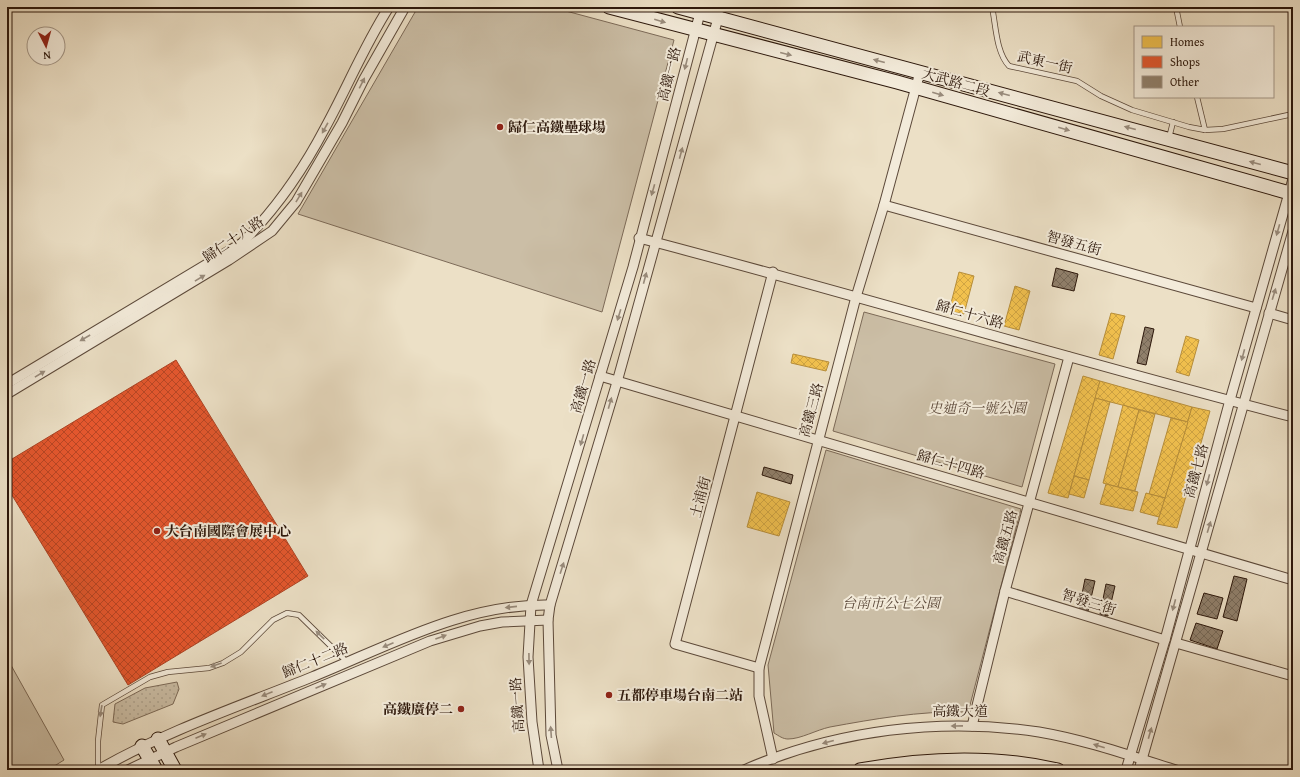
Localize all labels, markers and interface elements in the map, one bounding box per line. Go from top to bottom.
one-way arrow [654,18,666,24]
north arrow [26,26,66,66]
legend [1134,26,1274,98]
text: Homes [1170,33,1205,50]
street label: 高鐵一路 [653,44,685,104]
street label: 武東一街 [1015,46,1075,78]
text: N [42,48,52,64]
one-way arrow [780,51,792,57]
text: Shops [1170,53,1200,70]
one-way arrow [683,58,689,70]
one-way arrow [873,58,885,64]
street label: 大武路二段 [920,63,992,101]
text: Other [1170,73,1199,90]
one-way arrow [359,77,365,89]
one-way arrow [933,91,945,97]
one-way arrow [998,91,1011,97]
place label: 歸仁高鐵壘球場 [508,117,606,137]
one-way arrow [321,122,328,134]
marker: 歸仁高鐵壘球場 [495,122,505,132]
one-way arrow [1124,125,1136,131]
one-way arrow [1057,127,1070,133]
one-way arrow [678,147,684,159]
one-way arrow [1249,159,1262,165]
one-way arrow [650,184,656,196]
one-way arrow [295,191,302,203]
street label: 歸仁十八路 [198,211,268,267]
one-way arrow [1275,224,1281,236]
street label: 智發五街 [1044,226,1104,260]
one-way arrow [642,272,648,284]
one-way arrow [194,274,206,281]
one-way arrow [1271,288,1277,300]
street label: 歸仁十六路 [934,295,1006,333]
one-way arrow [616,309,622,321]
one-way arrow [79,335,91,342]
one-way arrow [1240,349,1246,361]
street label: 高鐵一路 [566,356,600,416]
one-way arrow [35,370,45,378]
street label: 高鐵三路 [794,380,828,440]
one-way arrow [607,397,613,409]
park label: 史迪奇一號公園 [928,398,1028,418]
one-way arrow [579,434,585,446]
street label: 高鐵七路 [1179,441,1213,501]
street label: 歸仁十四路 [915,445,987,483]
street label: 土浦街 [685,474,715,520]
one-way arrow [1205,474,1211,486]
street label: 高鐵五路 [988,507,1022,567]
place label: 大台南國際會展中心 [165,521,291,541]
one-way arrow [1206,521,1212,533]
marker: 大台南國際會展中心 [152,526,162,536]
one-way arrow [559,562,565,574]
street label: 智發三街 [1059,584,1119,620]
park label: 台南市公七公園 [842,593,942,613]
one-way arrow [1171,599,1177,612]
one-way arrow [505,604,517,610]
one-way arrow [315,630,325,640]
one-way arrow [435,634,447,640]
street label: 歸仁十二路 [279,638,351,682]
one-way arrow [381,643,393,649]
one-way arrow [526,653,532,666]
one-way arrow [210,663,222,669]
street label: 高鐵一路 [505,676,529,734]
one-way arrow [315,683,327,689]
place label: 五都停車場台南二站 [617,685,743,705]
marker: 五都停車場台南二站 [604,690,614,700]
one-way arrow [261,692,273,698]
place label: 高鐵廣停二 [383,699,453,719]
street label: 高鐵大道 [932,701,988,721]
marker: 高鐵廣停二 [456,704,466,714]
one-way arrow [98,705,104,717]
one-way arrow [950,723,963,729]
one-way arrow [548,726,555,738]
one-way arrow [1147,726,1153,738]
one-way arrow [195,733,207,739]
one-way arrow [822,739,834,745]
one-way arrow [1093,743,1105,749]

